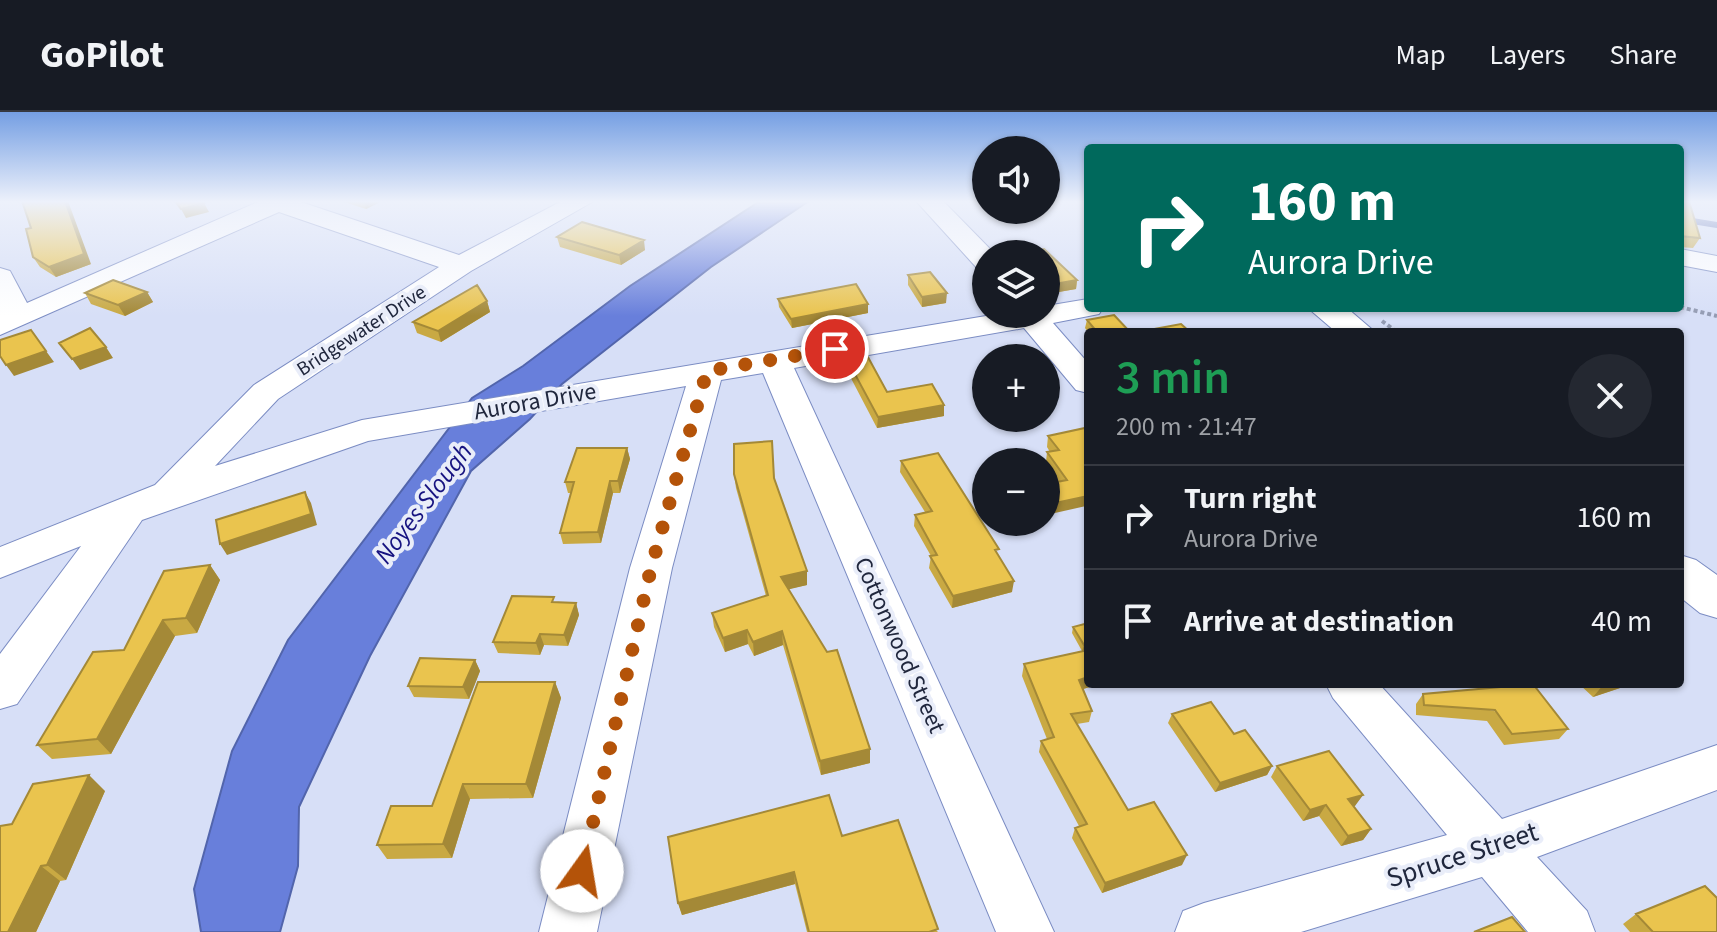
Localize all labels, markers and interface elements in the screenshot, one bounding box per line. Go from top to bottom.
text: GoPilot [40,28,164,82]
text: Map [1395,35,1445,75]
text: Layers [1489,35,1565,75]
text: Share [1609,35,1677,75]
map controls [972,136,1060,536]
button: sound [972,136,1060,224]
text: 160 m [1248,163,1396,242]
icon: right [1116,176,1220,280]
text: Aurora Drive [1248,237,1434,288]
button: layers [972,240,1060,328]
street label: Bridgewater Drive [291,278,432,383]
pin [801,315,869,383]
icon: arrive [813,327,857,371]
button: + [972,344,1060,432]
text: 3 min [1116,344,1230,412]
button: close [1568,354,1652,438]
street label: Aurora Drive [471,374,599,429]
text: 200 m · 21:47 [1116,408,1257,445]
water label: Noyes Slough [366,435,481,571]
button: − [972,448,1060,536]
text: Turn right [1184,477,1316,520]
icon: right [1116,495,1160,539]
text: 160 m [1576,496,1652,539]
text: Aurora Drive [1184,520,1318,557]
street label: Cottonwood Street [845,552,954,739]
icon: arrive [1116,599,1160,643]
text: Arrive at destination [1184,600,1454,643]
text: 40 m [1591,600,1652,643]
street label: Spruce Street [1381,811,1544,898]
position arrow [540,829,624,913]

